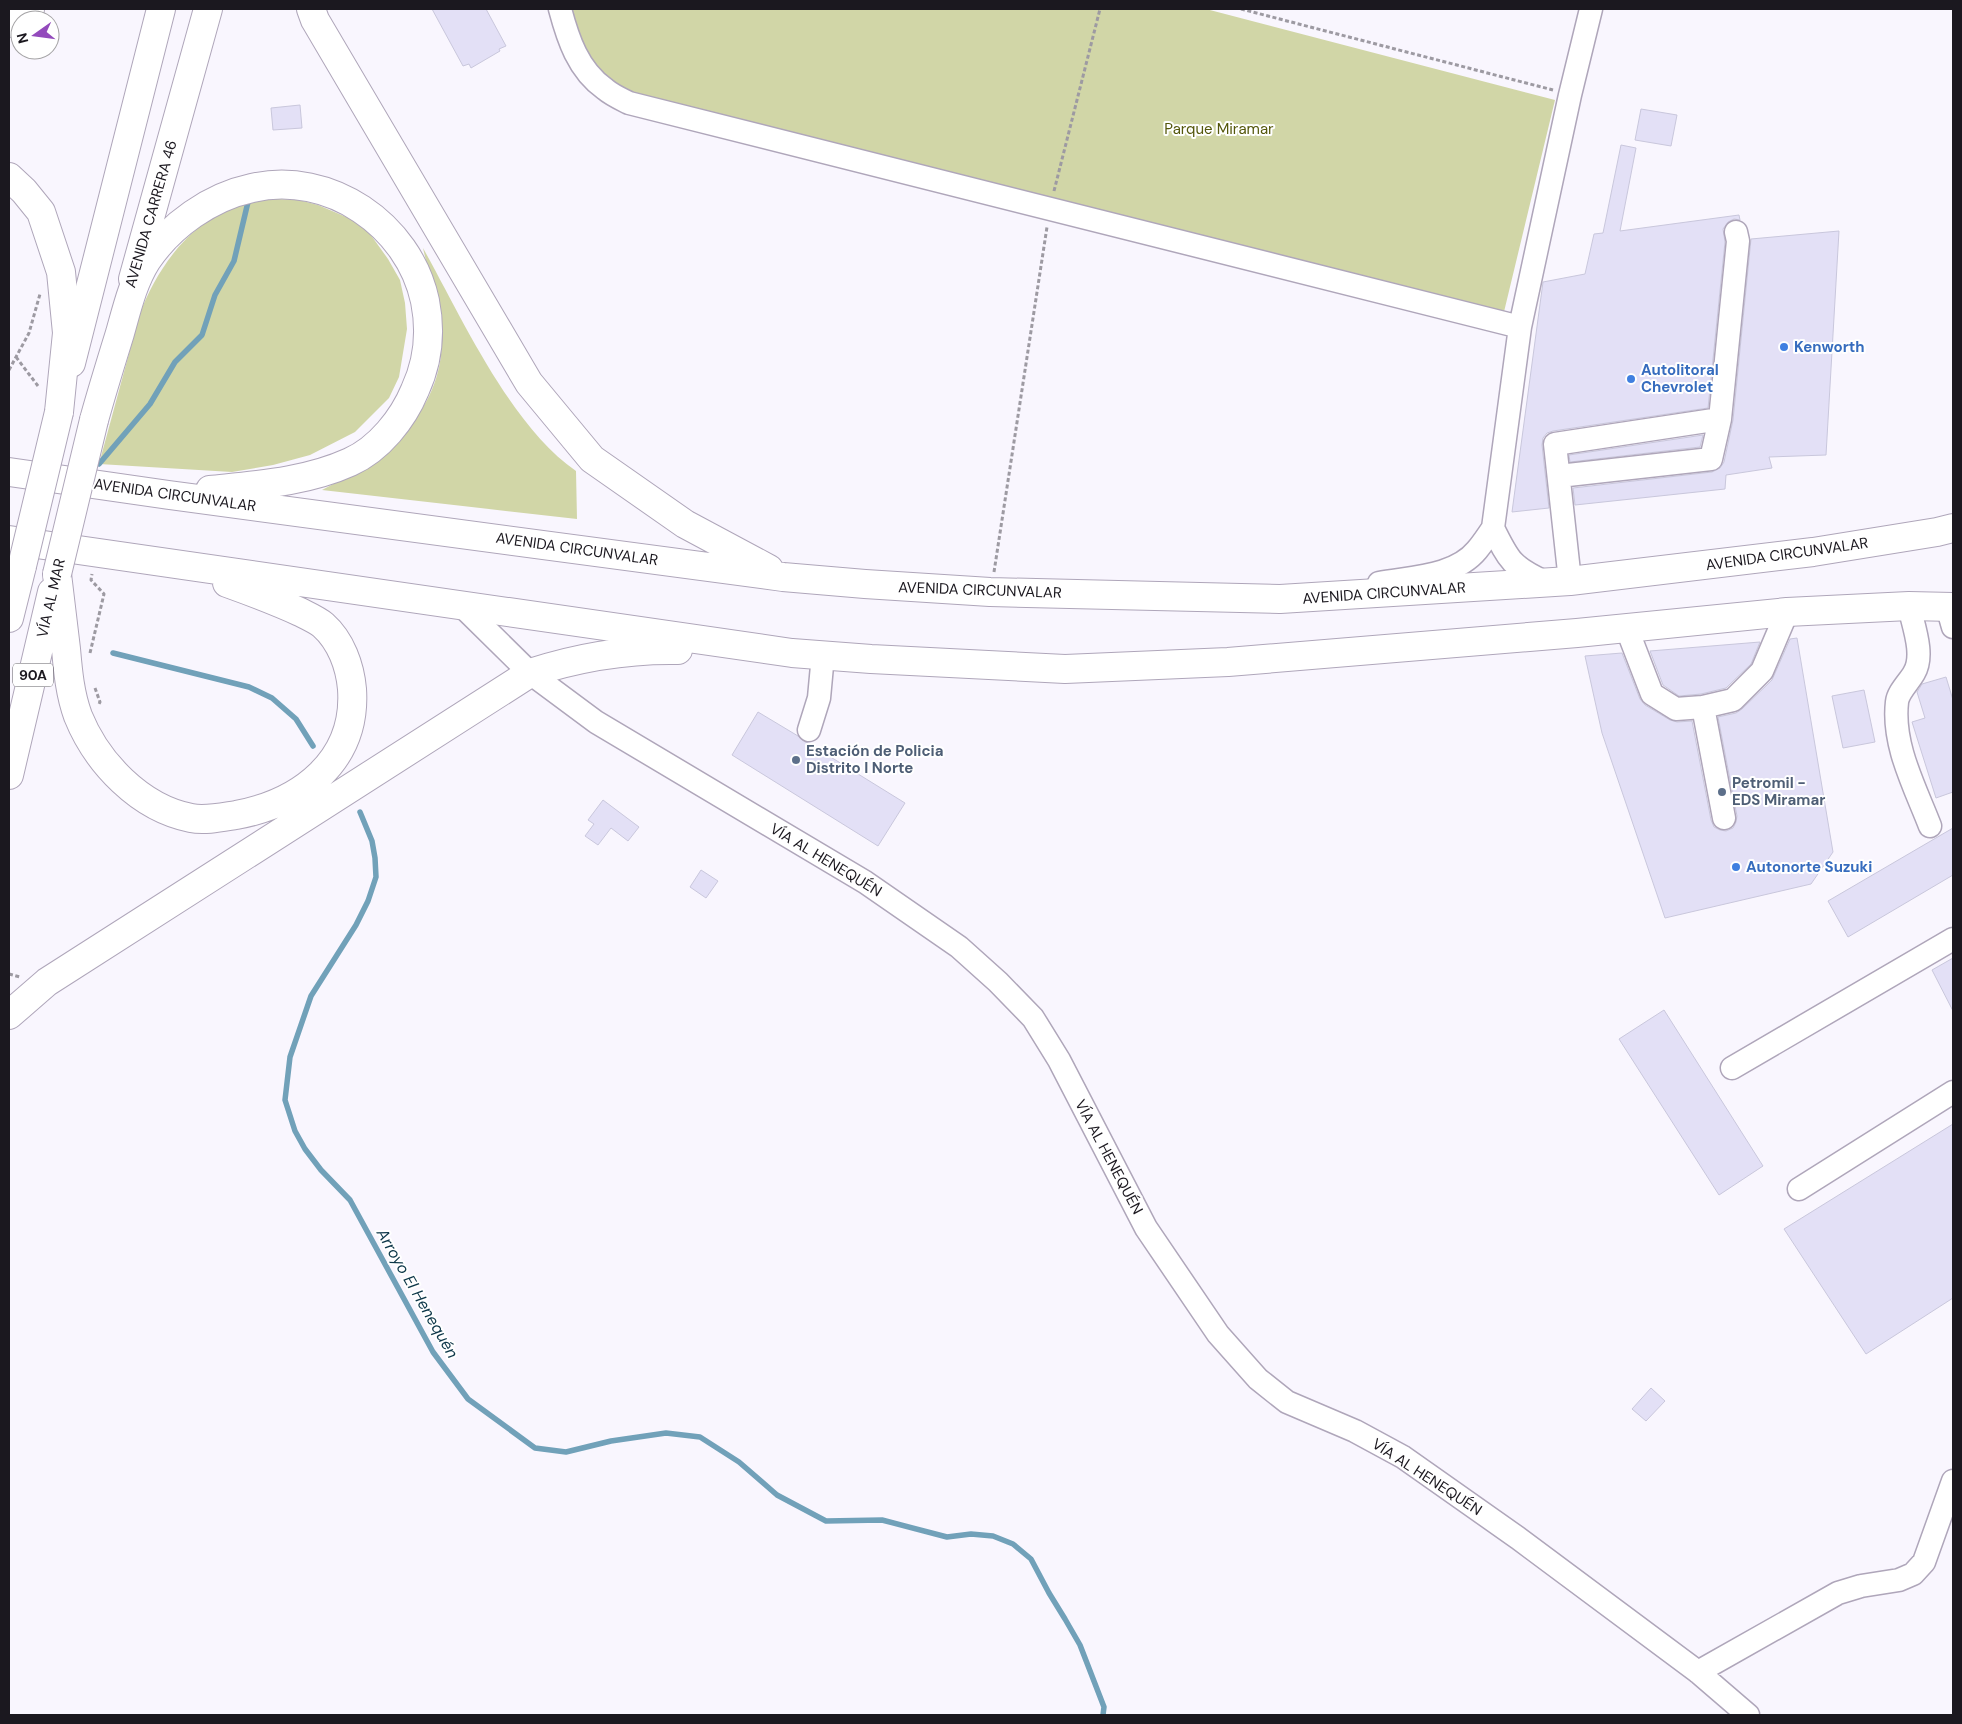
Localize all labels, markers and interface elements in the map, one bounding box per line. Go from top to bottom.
north arrow [10,10,60,60]
text: N [12,31,32,45]
park label: Parque Miramar [1164,119,1274,139]
street label: AVENIDA CARRERA 46 [120,138,182,290]
place label: Kenworth [1794,337,1865,357]
marker: Kenworth [1778,341,1790,353]
place label: Autolitoral Chevrolet [1641,360,1719,397]
marker: Autolitoral Chevrolet [1625,373,1637,385]
street label: AVENIDA CIRCUNVALAR [92,474,258,516]
street label: AVENIDA CIRCUNVALAR [494,528,660,570]
street label: AVENIDA CIRCUNVALAR [1704,533,1870,575]
street label: VÍA AL MAR [32,556,70,640]
street label: AVENIDA CIRCUNVALAR [898,577,1062,603]
street label: AVENIDA CIRCUNVALAR [1302,577,1467,609]
road number: 90A [13,664,53,686]
place label: Estación de Policia Distrito I Norte [806,741,943,778]
marker: Estación de Policia Distrito I Norte [790,754,802,766]
place label: Petromil - EDS Miramar [1732,773,1825,810]
marker: Petromil - EDS Miramar [1716,786,1728,798]
street label: VÍA AL HENEQUÉN [766,819,886,901]
place label: Autonorte Suzuki [1746,857,1872,877]
marker: Autonorte Suzuki [1730,861,1742,873]
street label: VÍA AL HENEQUÉN [1070,1096,1148,1218]
water label: Arroyo El Henequén [371,1224,463,1362]
street label: VÍA AL HENEQUÉN [1368,1434,1486,1520]

